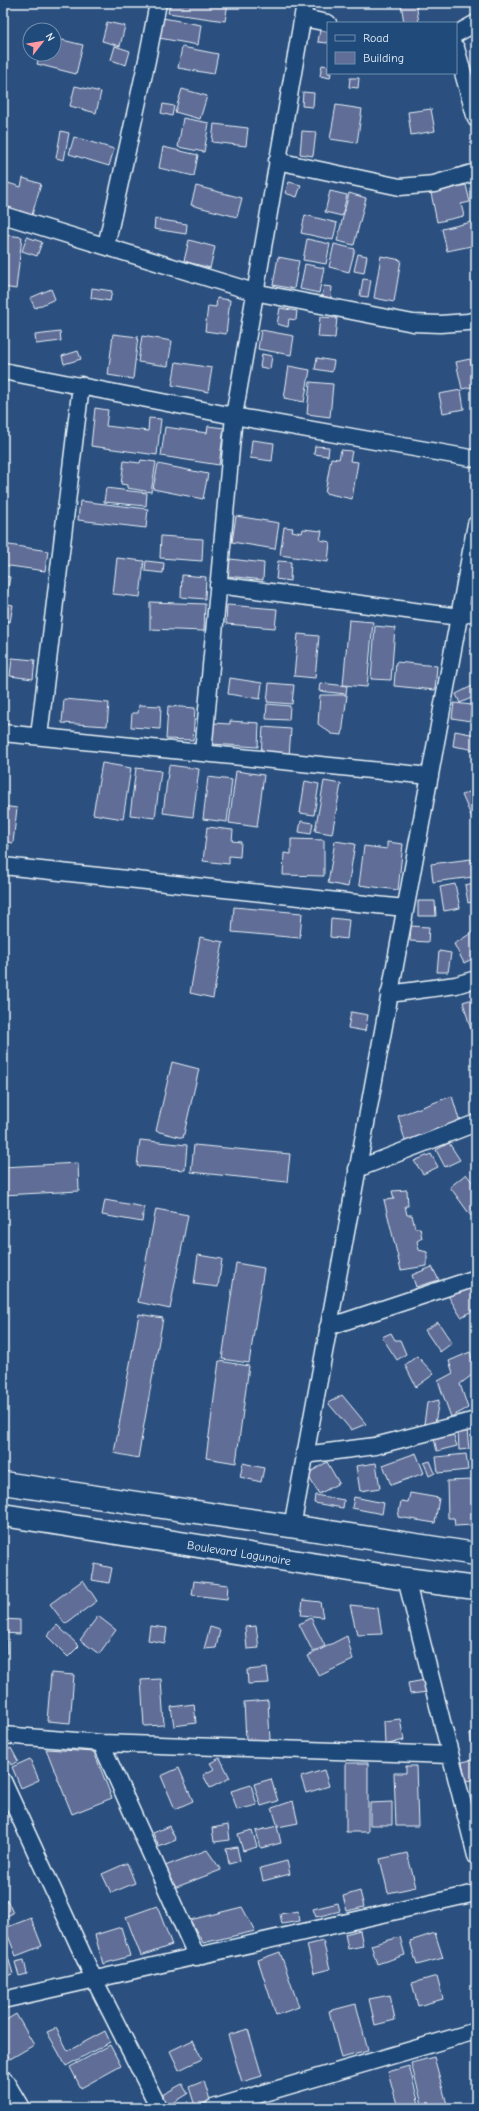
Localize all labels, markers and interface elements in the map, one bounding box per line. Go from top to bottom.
north arrow [22,22,62,62]
legend [327,22,457,74]
text: N [43,31,58,44]
text: Road [363,31,389,45]
text: Building [363,51,404,65]
street label: Boulevard Lagunaire [186,1538,292,1568]

